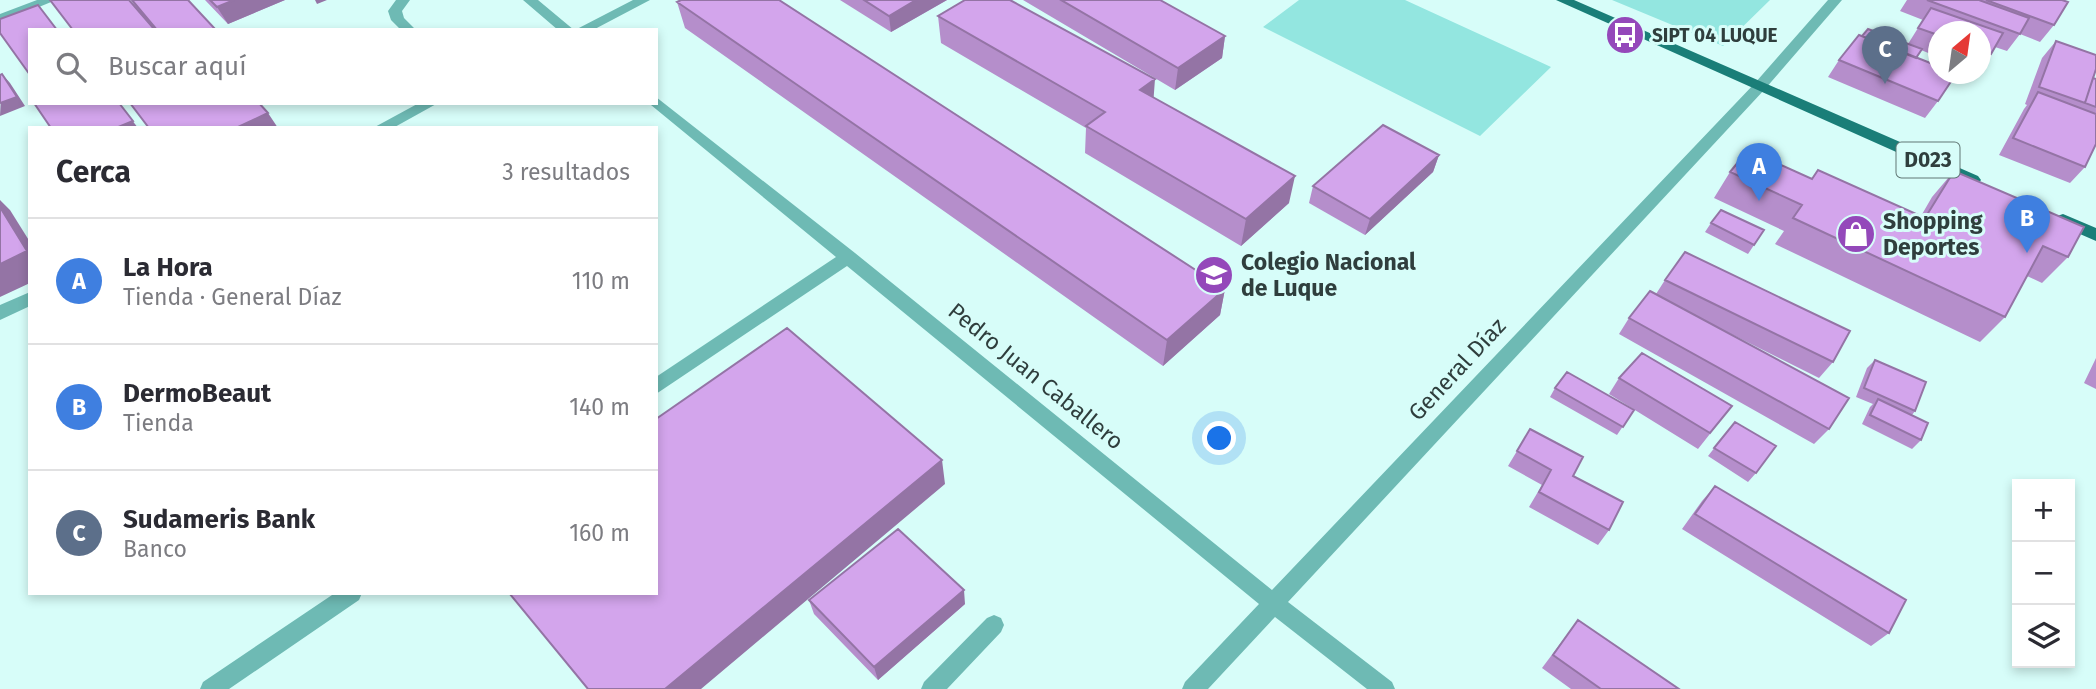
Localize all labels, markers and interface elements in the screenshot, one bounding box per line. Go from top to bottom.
bus stop icon: SIPT 04 LUQUE [1604,14,1646,56]
north arrow [1928,21,1991,84]
place label: SIPT 04 LUQUE [1652,24,1778,47]
pin: C [1862,26,1908,84]
search box [28,28,658,105]
icon: search [52,48,90,86]
text: Buscar aquí [108,51,246,82]
road number: D023 [1896,142,1960,178]
pin: A [1736,143,1782,201]
text: Cerca [56,154,131,190]
text: 3 resultados [502,158,630,186]
pin: B [2004,195,2050,253]
place label: Shopping Deportes [1883,207,1983,261]
shop icon: Shopping Deportes [1835,213,1877,255]
place label: Colegio Nacional de Luque [1241,248,1416,302]
text: La Hora [123,252,213,283]
school or university icon: Colegio Nacional de Luque [1193,254,1235,296]
text: A [72,267,86,295]
text: 110 m [572,267,630,295]
text: Tienda · General Díaz [123,283,341,311]
street label: Pedro Juan Caballero [943,297,1129,455]
street label: General Díaz [1402,312,1512,426]
text: DermoBeaut [123,378,271,409]
text: B [72,393,86,421]
text: 140 m [569,393,630,421]
text: Tienda [123,409,194,437]
your location [1202,421,1236,455]
map controls [2012,479,2075,668]
button: + [2012,479,2075,542]
text: Sudameris Bank [123,504,315,535]
text: C [72,519,86,547]
text: 160 m [569,519,630,547]
text: Banco [123,535,187,563]
button: − [2012,542,2075,605]
button: layers [2012,605,2075,668]

